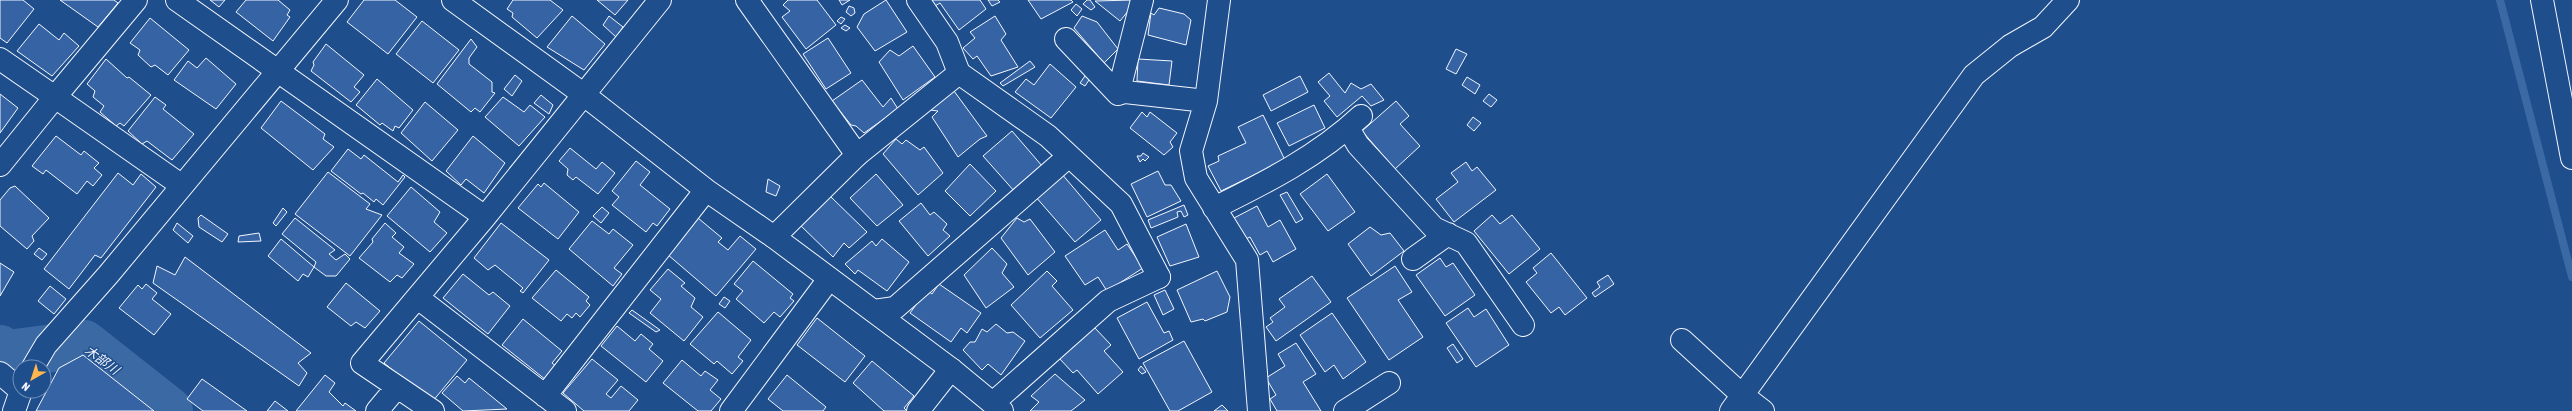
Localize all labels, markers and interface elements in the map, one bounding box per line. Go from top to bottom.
water label: 木部川 [82,342,124,379]
north arrow [12,359,52,399]
text: N [19,380,32,393]

